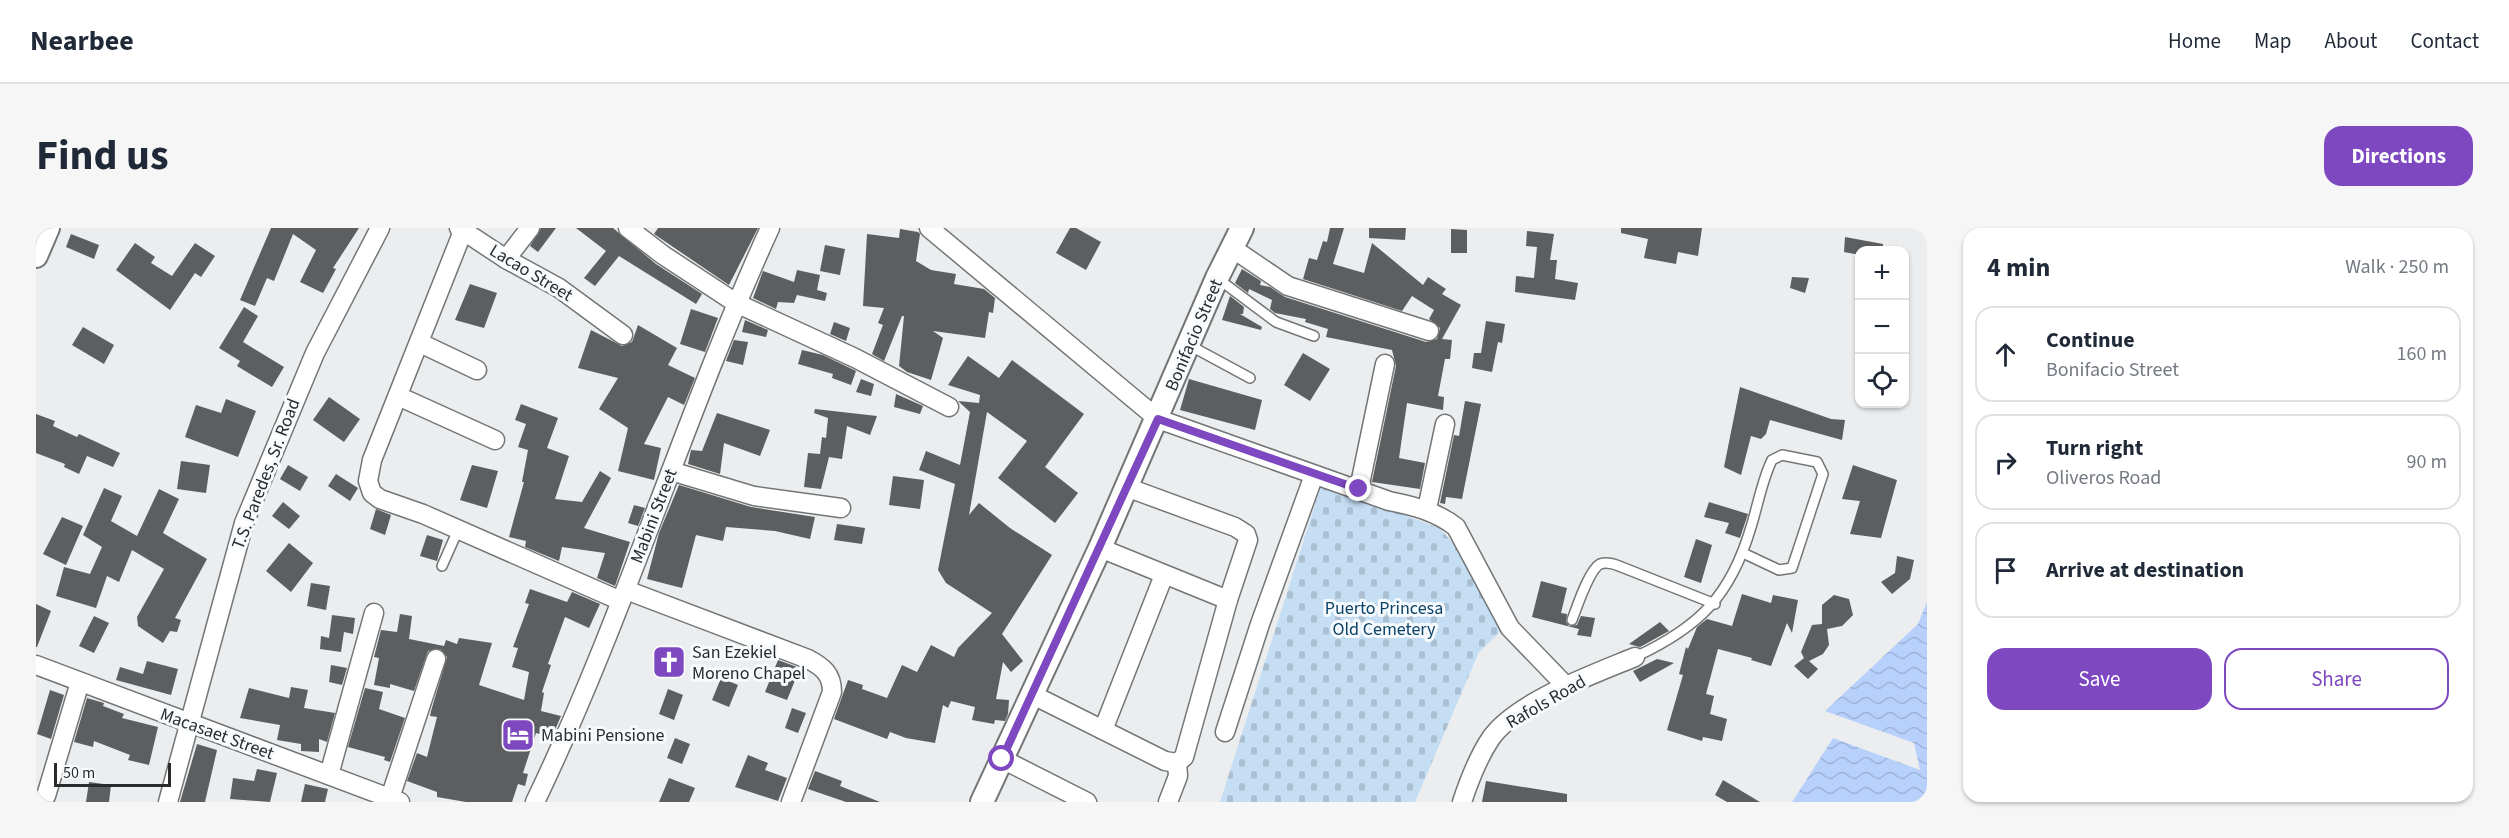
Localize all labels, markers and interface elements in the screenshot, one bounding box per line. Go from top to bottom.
text: Nearbee [30,21,134,61]
text: Home [2168,26,2221,56]
text: Map [2254,26,2292,56]
text: About [2325,26,2377,56]
text: Contact [2410,26,2479,56]
text: Find us [36,126,169,186]
button: Directions [2324,126,2473,186]
street label: Lacao Street [485,238,577,308]
map controls [1855,246,1909,408]
button: + [1855,246,1909,300]
text: 4 min [1987,249,2050,286]
text: Walk · 250 m [2345,253,2449,281]
street label: Bonifacio Street [1159,275,1229,395]
button: − [1855,300,1909,354]
text: Continue [2046,324,2135,356]
icon: ahead [1989,338,2022,371]
text: 160 m [2397,340,2447,368]
button: locate [1855,354,1909,408]
text: Bonifacio Street [2046,356,2179,384]
street label: T.S. Paredes, Sr. Road [226,395,306,553]
text: Turn right [2046,432,2143,464]
icon: right [1989,446,2022,479]
text: 90 m [2407,448,2447,476]
text: Oliveros Road [2046,464,2161,492]
street label: Mabini Street [624,465,684,567]
route end [1345,475,1371,501]
icon: arrive [1989,554,2022,587]
text: Arrive at destination [2046,554,2244,586]
park label: Puerto Princesa Old Cemetery [1325,596,1443,642]
place label: San Ezekiel Moreno Chapel [692,640,806,686]
church icon: San Ezekiel Moreno Chapel [651,644,687,680]
button: Save [1987,648,2212,710]
button: Share [2224,648,2449,710]
street label: Rafols Road [1501,669,1591,735]
street label: Macasaet Street [157,702,277,766]
hotel icon: Mabini Pensione [500,717,536,753]
place label: Mabini Pensione [541,723,665,748]
route start [988,745,1014,771]
scale bar [54,760,171,788]
text: 50 m [63,762,95,784]

